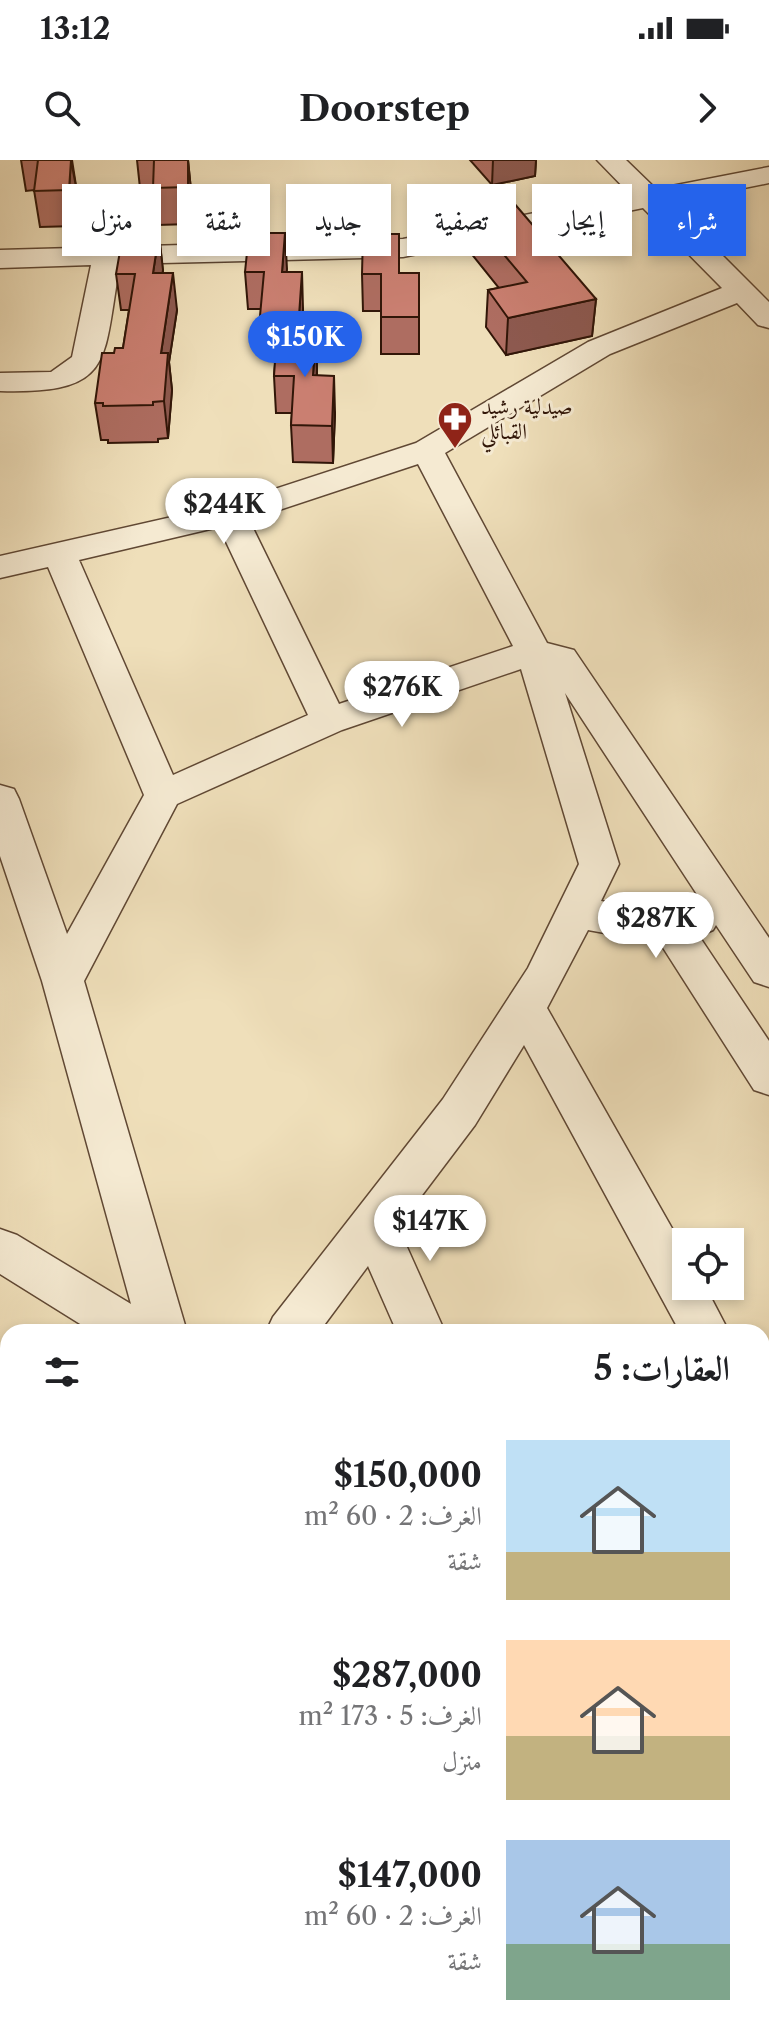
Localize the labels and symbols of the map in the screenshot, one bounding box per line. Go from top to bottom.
pin: $150K [249,311,361,379]
place label: صيدلية رشيد القبائلي [481,393,573,453]
pharmacy icon: صيدلية رشيد القبائلي [436,400,474,450]
pin: $244K [168,478,280,546]
pin: $276K [346,661,458,729]
pin: $287K [600,892,712,960]
pin: $147K [374,1195,486,1263]

